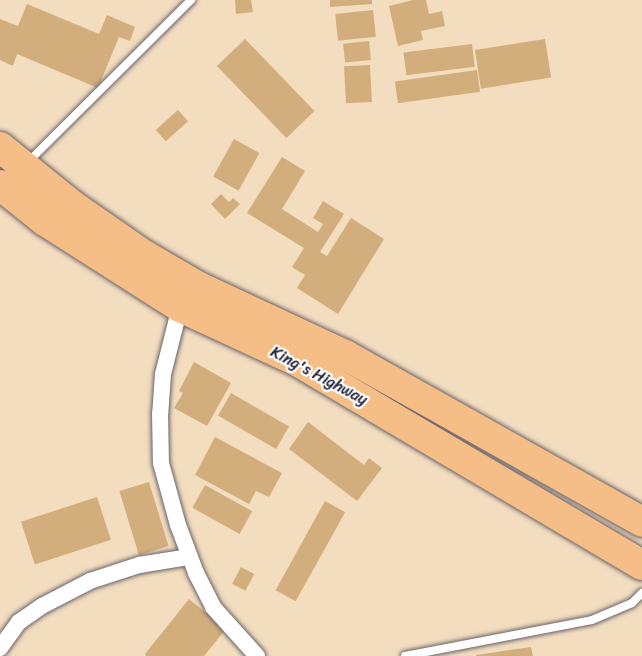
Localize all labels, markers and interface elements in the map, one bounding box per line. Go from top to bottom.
street label: King's Highway [267,342,371,410]

